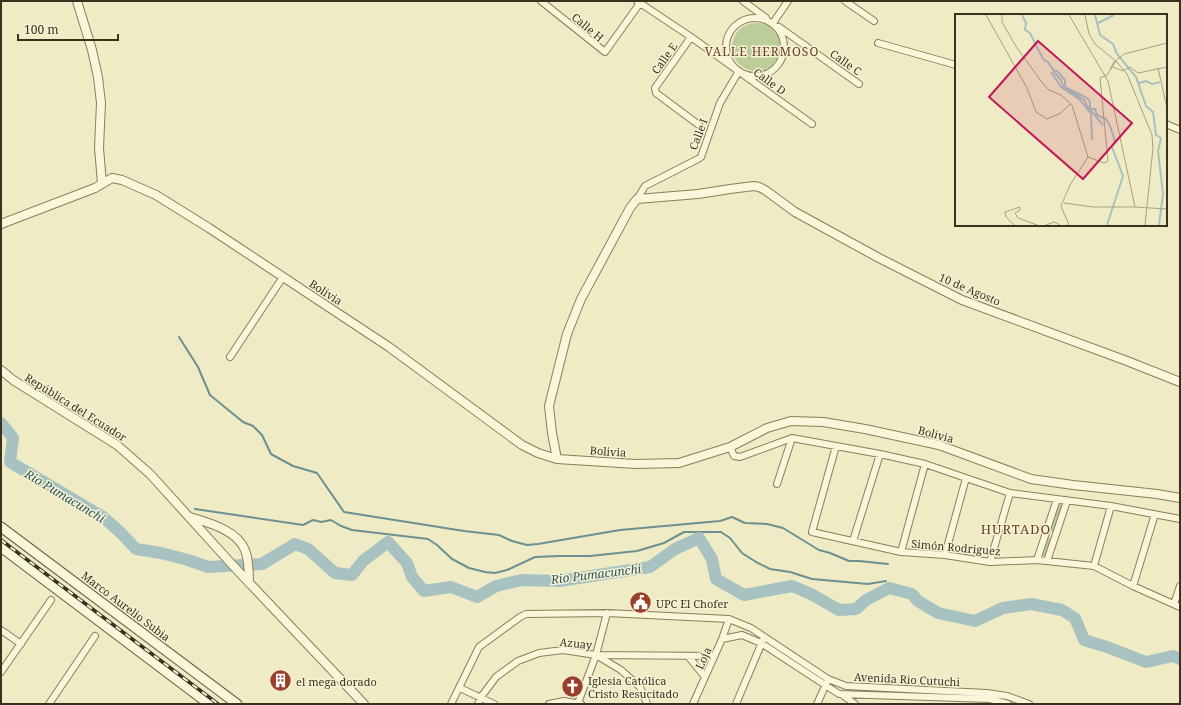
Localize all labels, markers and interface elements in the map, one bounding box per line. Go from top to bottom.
street label: Calle H [569,9,607,45]
inset map [955,14,1167,226]
scale bar [18,16,118,42]
text: 100 m [24,21,59,38]
street label: Calle E [648,39,680,77]
district label: VALLE HERMOSO [705,43,819,60]
street label: Calle C [827,46,865,78]
street label: Calle D [751,64,789,98]
street label: Calle I [685,116,711,152]
street label: 10 de Agosto [937,269,1003,309]
street label: Bolivia [307,276,345,308]
street label: República del Ecuador [22,369,131,445]
street label: Bolivia [916,422,956,446]
street label: Bolivia [589,442,627,460]
water label: Rio Pumacunchi [21,465,109,527]
district label: HURTADO [981,520,1051,538]
street label: Simón Rodriguez [911,536,1001,558]
water label: Rio Pumacunchi [549,560,642,588]
street label: Marco Aurelio Subia [79,568,173,644]
public building icon: UPC El Chofer [627,590,653,616]
place label: UPC El Chofer [656,596,729,611]
street label: Azuay [559,634,594,652]
street label: Loja [692,645,714,671]
building icon: el mega dorado [267,668,293,694]
street label: Avenida Rio Cutuchi [854,669,961,689]
church icon: Iglesia Católica Cristo Resucitado [560,673,586,699]
place label: Iglesia Católica Cristo Resucitado [588,673,679,701]
place label: el mega dorado [296,674,377,689]

